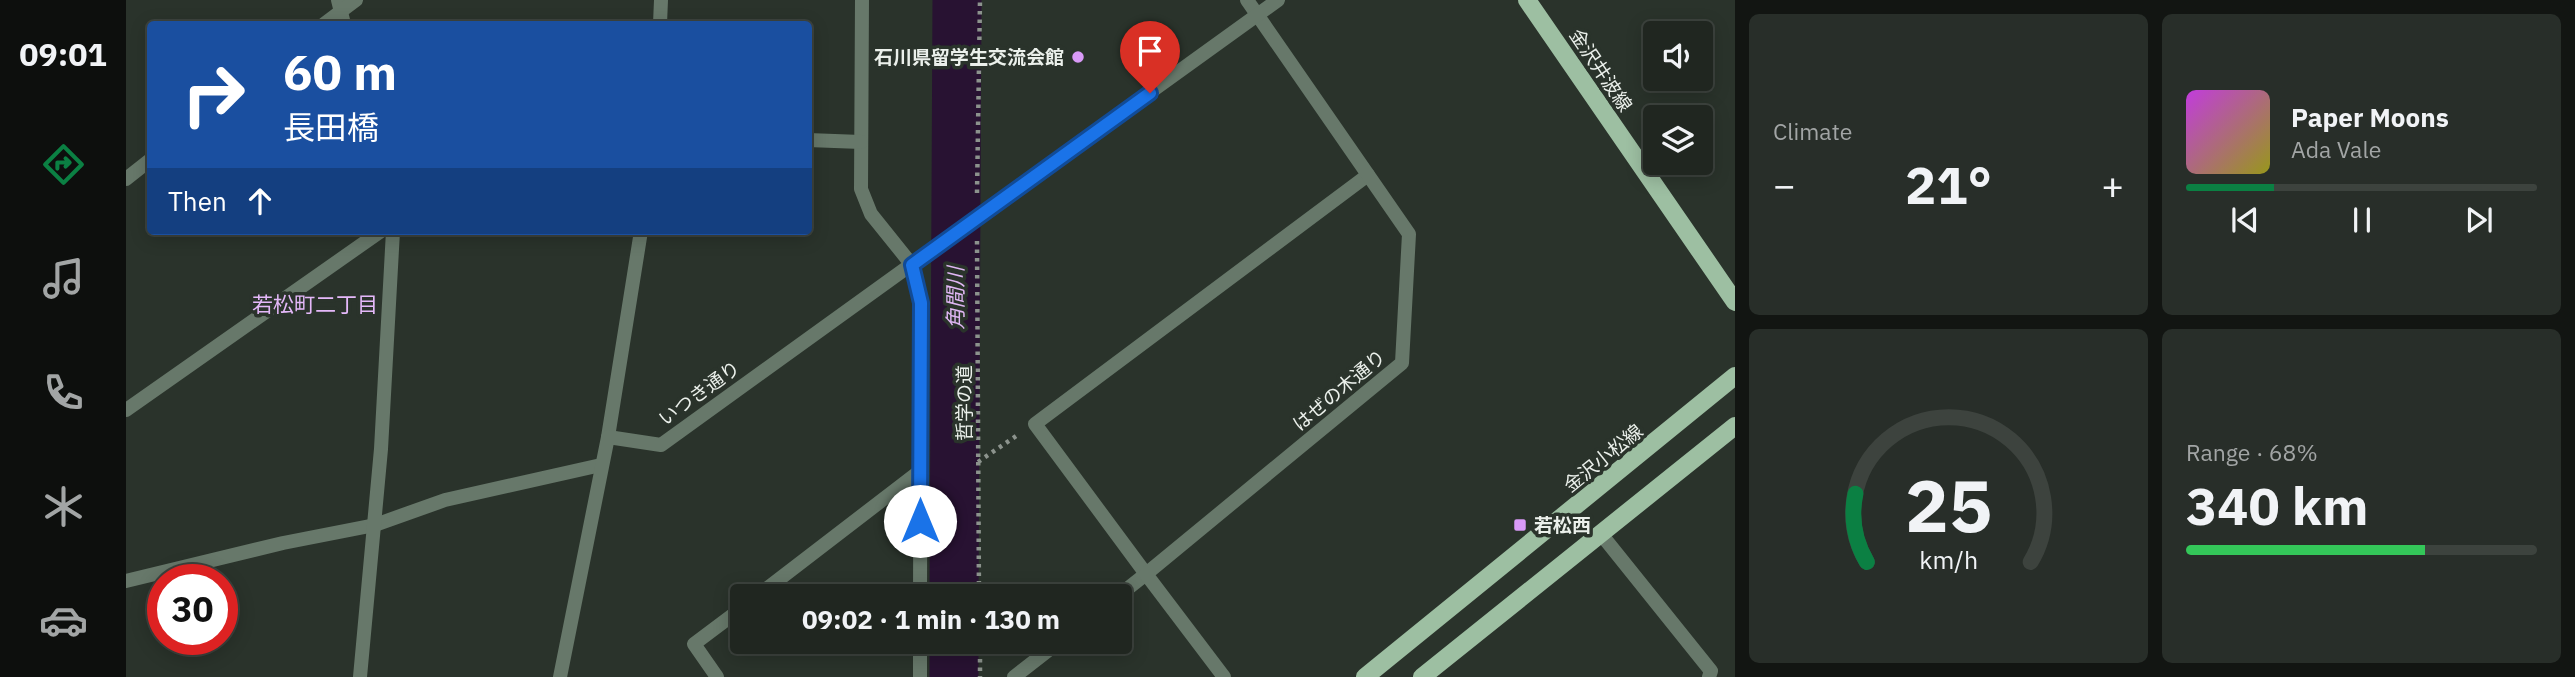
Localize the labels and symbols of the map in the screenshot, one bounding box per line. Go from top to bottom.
pin [1120,21,1180,93]
street label: 金沢井波線 [1564,24,1638,116]
place label: 石川県留学生交流会館 [874,45,1064,69]
marker: 石川県留学生交流会館 [1070,49,1086,65]
water label: 角間川 [941,265,969,330]
district label: 若松町二丁目 [252,290,378,318]
street label: はぜの木通り [1288,344,1390,436]
street label: いつき通り [654,355,744,431]
street label: 哲学の道 [952,365,976,441]
street label: 金沢小松線 [1559,419,1647,497]
position arrow [883,484,957,558]
place label: 若松西 [1534,513,1591,537]
marker: 若松西 [1512,517,1528,533]
speed limit sign: 30 [147,564,238,655]

